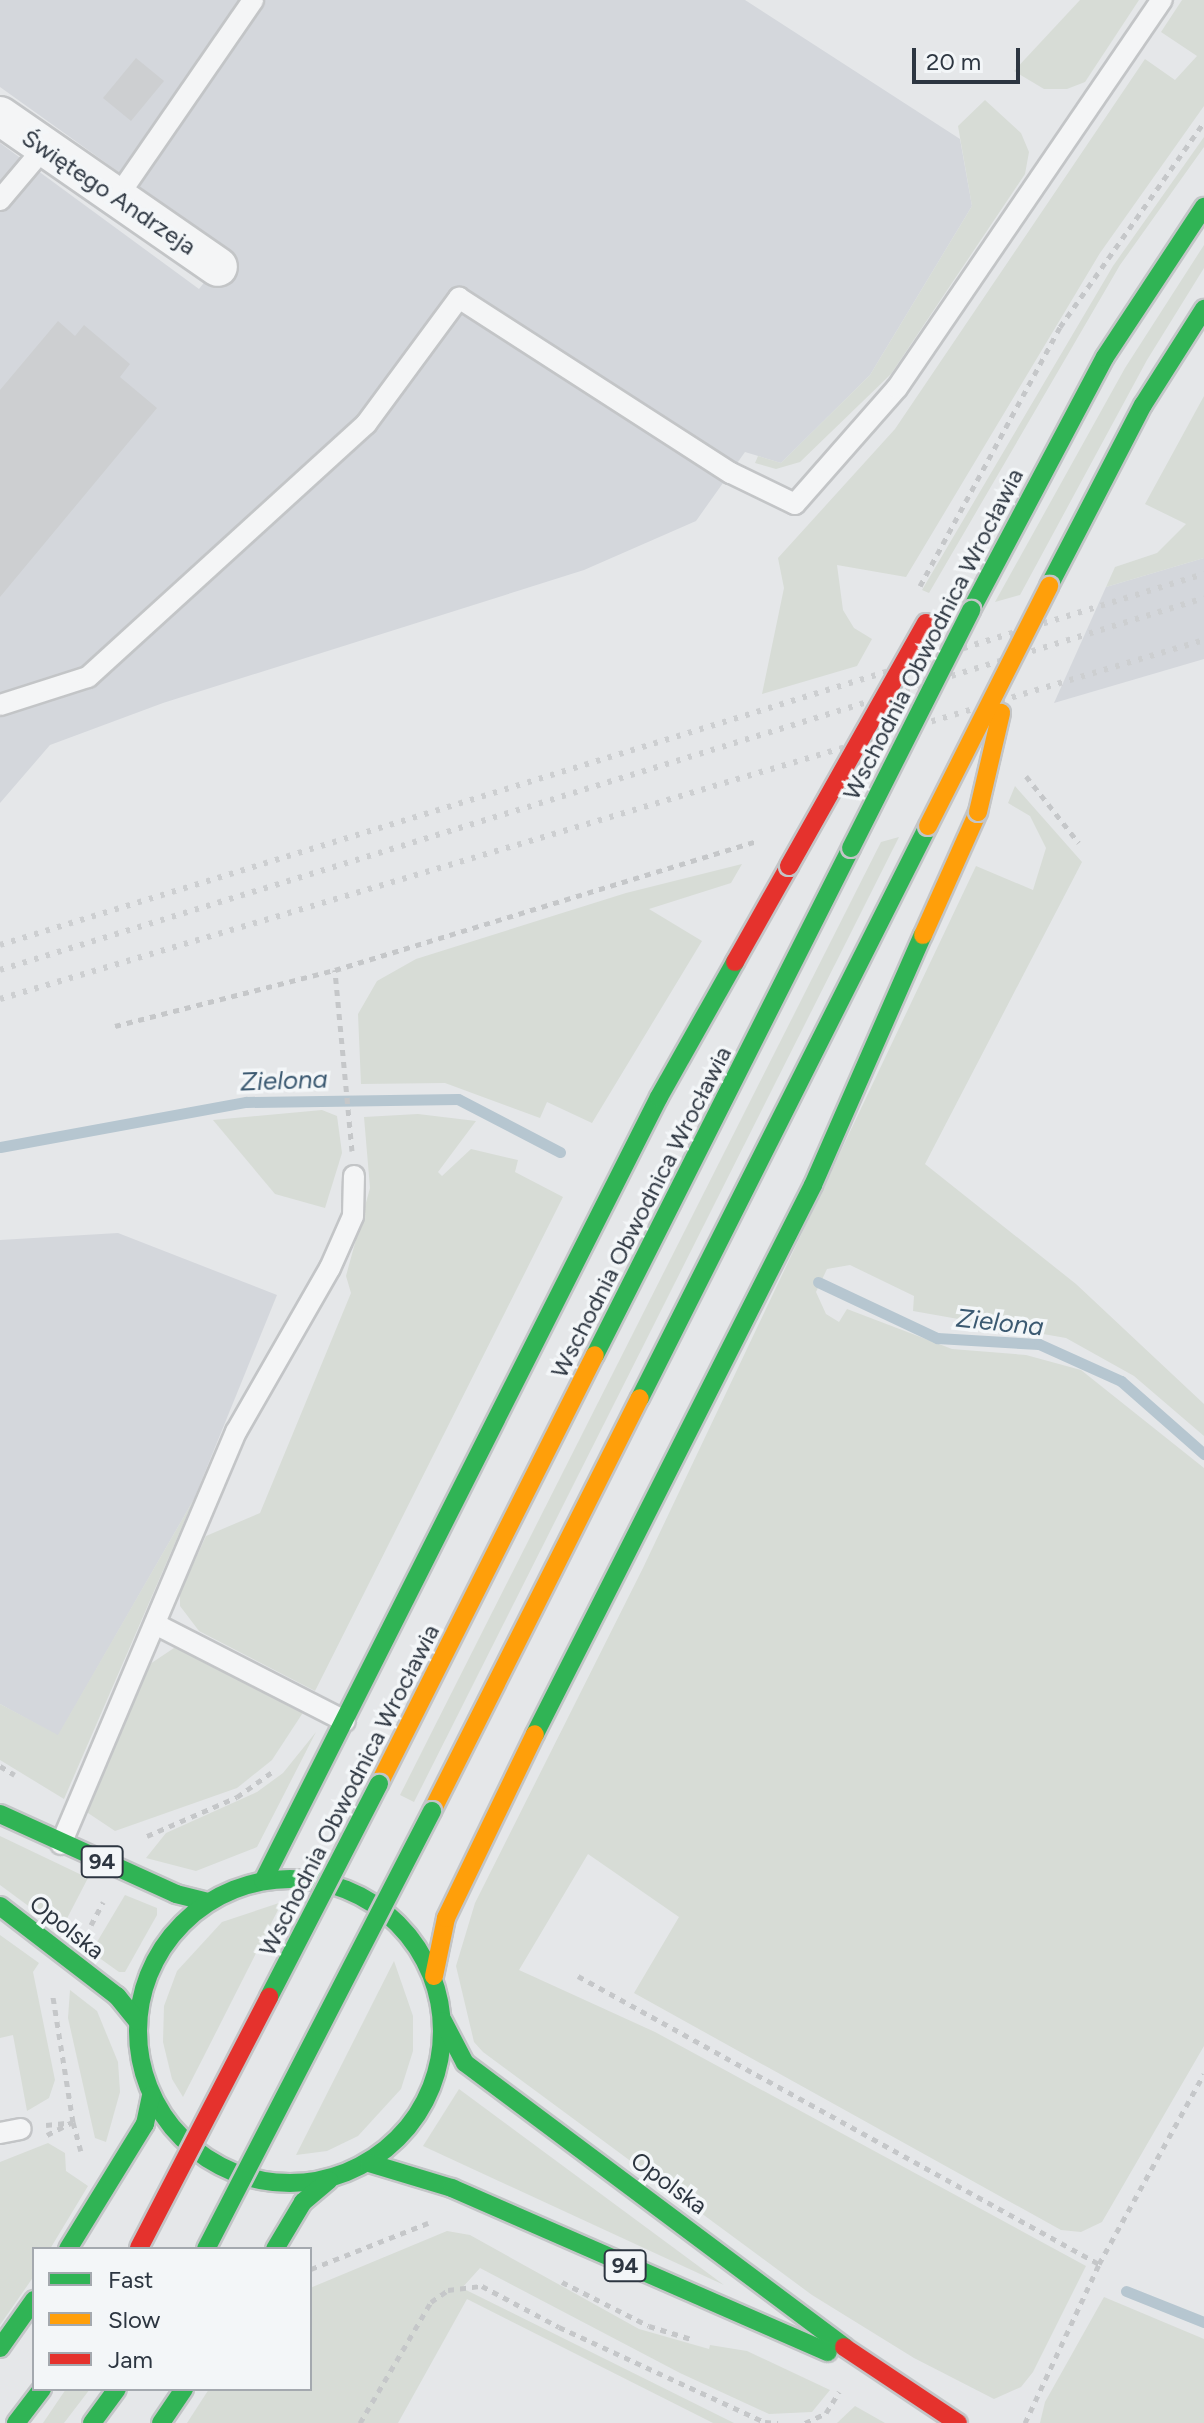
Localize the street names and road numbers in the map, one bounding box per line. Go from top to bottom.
street label: Świętego Andrzeja [17,123,201,261]
street label: Wschodnia Obwodnica Wrocławia [837,463,1029,805]
street label: Wschodnia Obwodnica Wrocławia [545,1041,737,1383]
street label: Wschodnia Obwodnica Wrocławia [253,1619,445,1961]
road number: 94 [80,1844,124,1880]
street label: Opolska [24,1889,110,1965]
street label: Opolska [625,2146,713,2220]
road number: 94 [603,2248,647,2284]

